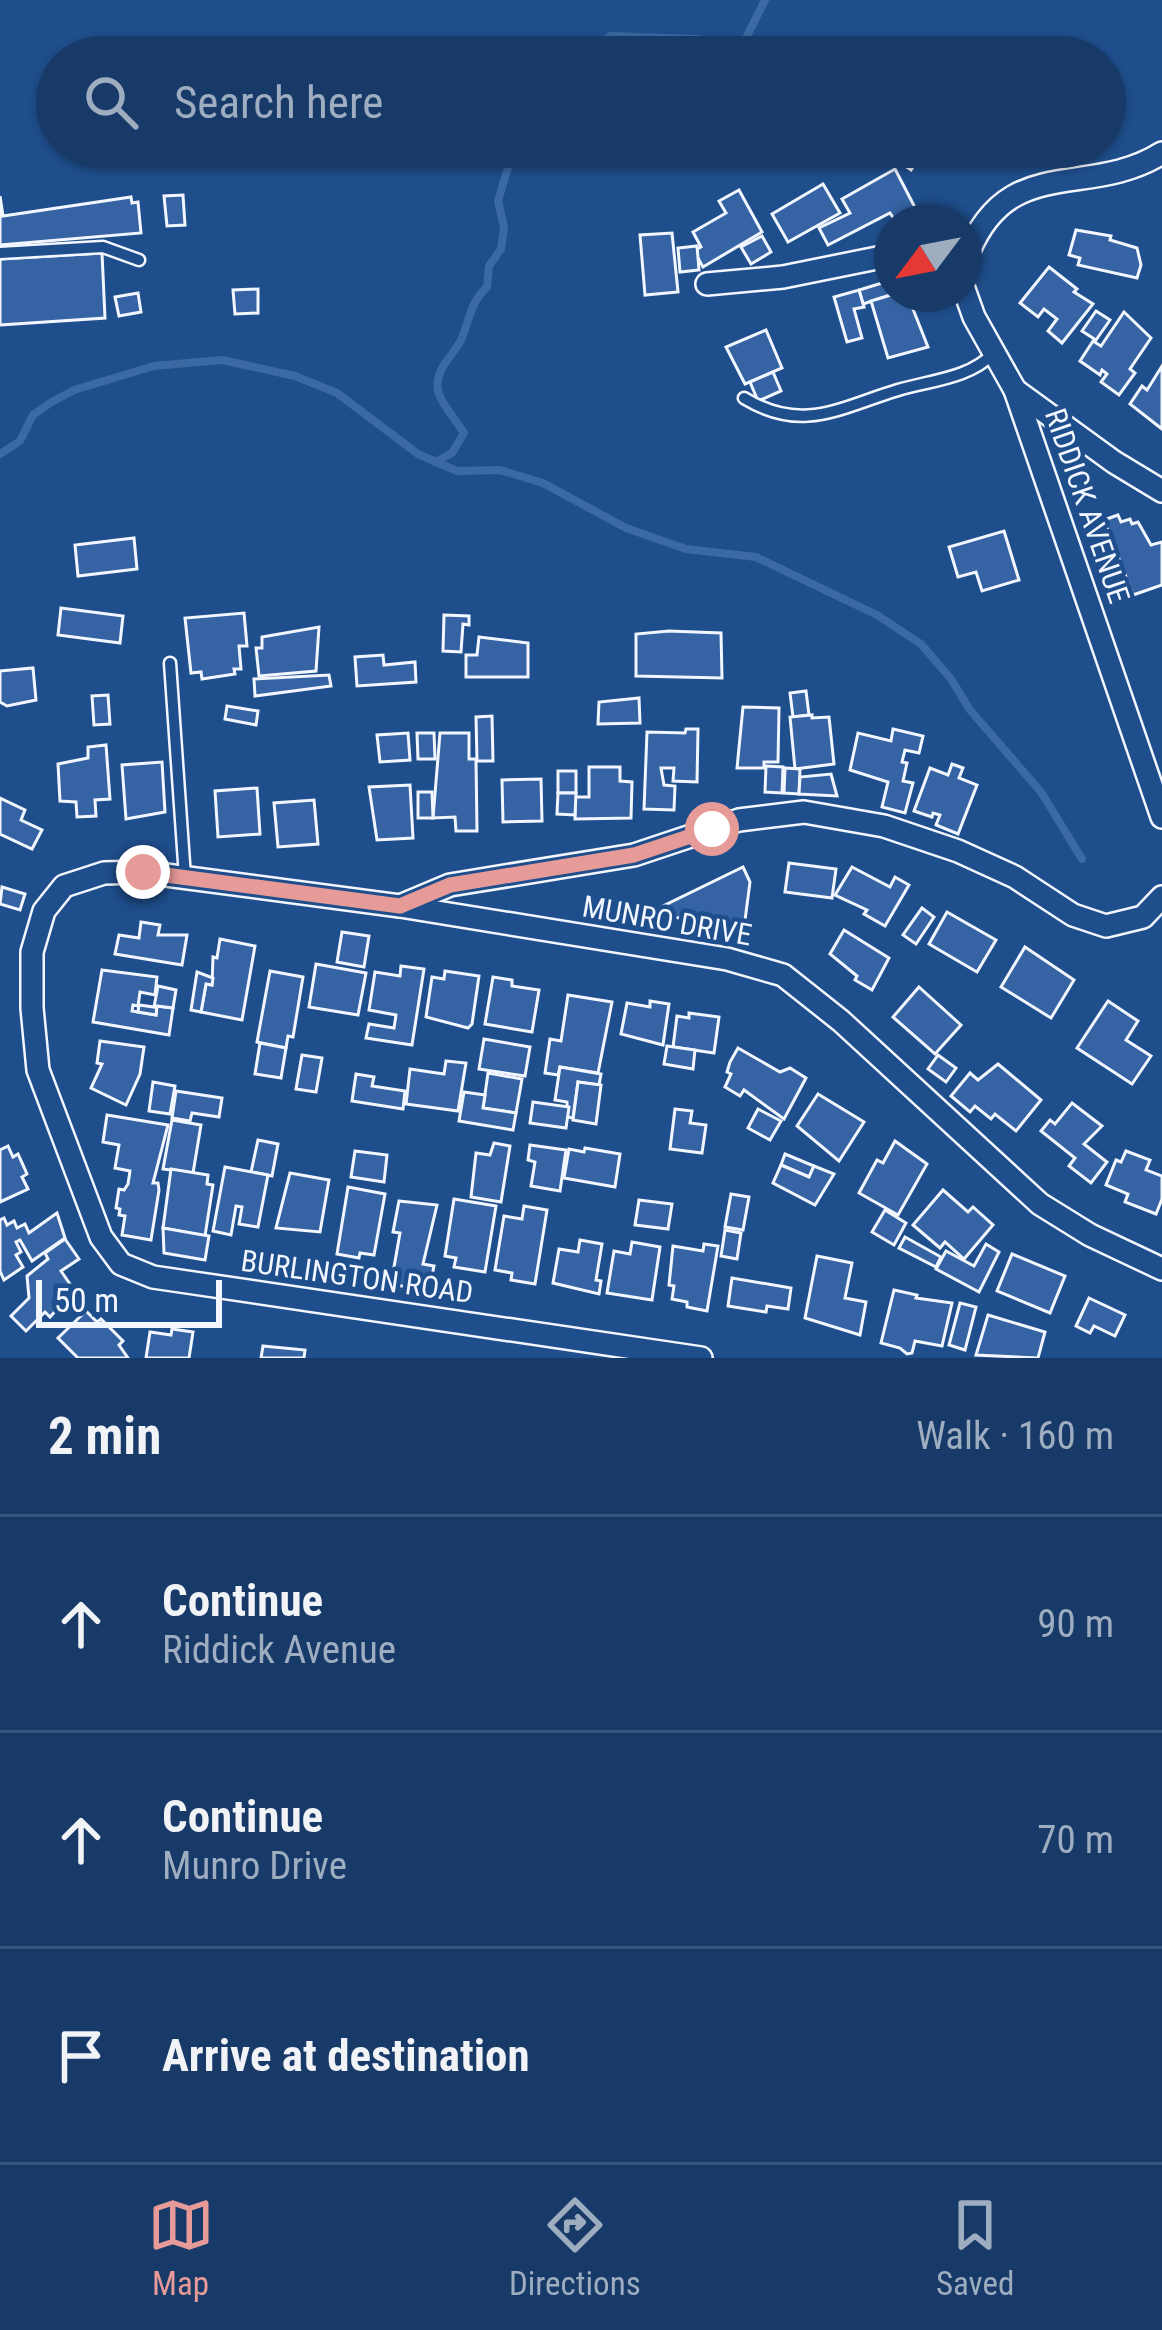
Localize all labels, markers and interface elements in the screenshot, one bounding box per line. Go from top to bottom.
search box [36,36,1126,168]
icon: search [78,69,144,135]
text: Search here [174,76,383,129]
north arrow [874,204,982,312]
street label: RIDDICK AVENUE [1038,404,1137,608]
route start [685,802,739,856]
route end [116,845,170,899]
street label: MUNRO DRIVE [580,888,754,953]
street label: BURLINGTON ROAD [239,1243,475,1310]
scale bar [36,1274,222,1327]
text: 50 m [54,1281,119,1320]
text: 2 min [48,1407,161,1466]
text: Walk · 160 m [916,1413,1114,1459]
text: Continue [162,1574,323,1627]
icon: ahead [48,1591,114,1657]
text: 90 m [1037,1601,1114,1647]
text: Riddick Avenue [162,1627,396,1673]
text: Continue [162,1790,323,1843]
icon: ahead [48,1807,114,1873]
text: 70 m [1037,1817,1114,1863]
text: Munro Drive [162,1843,347,1889]
icon: arrive [48,2023,114,2089]
text: Arrive at destination [162,2029,530,2082]
tab: Map [148,2192,214,2303]
tab: Directions [509,2192,641,2303]
tab: Saved [936,2192,1014,2303]

